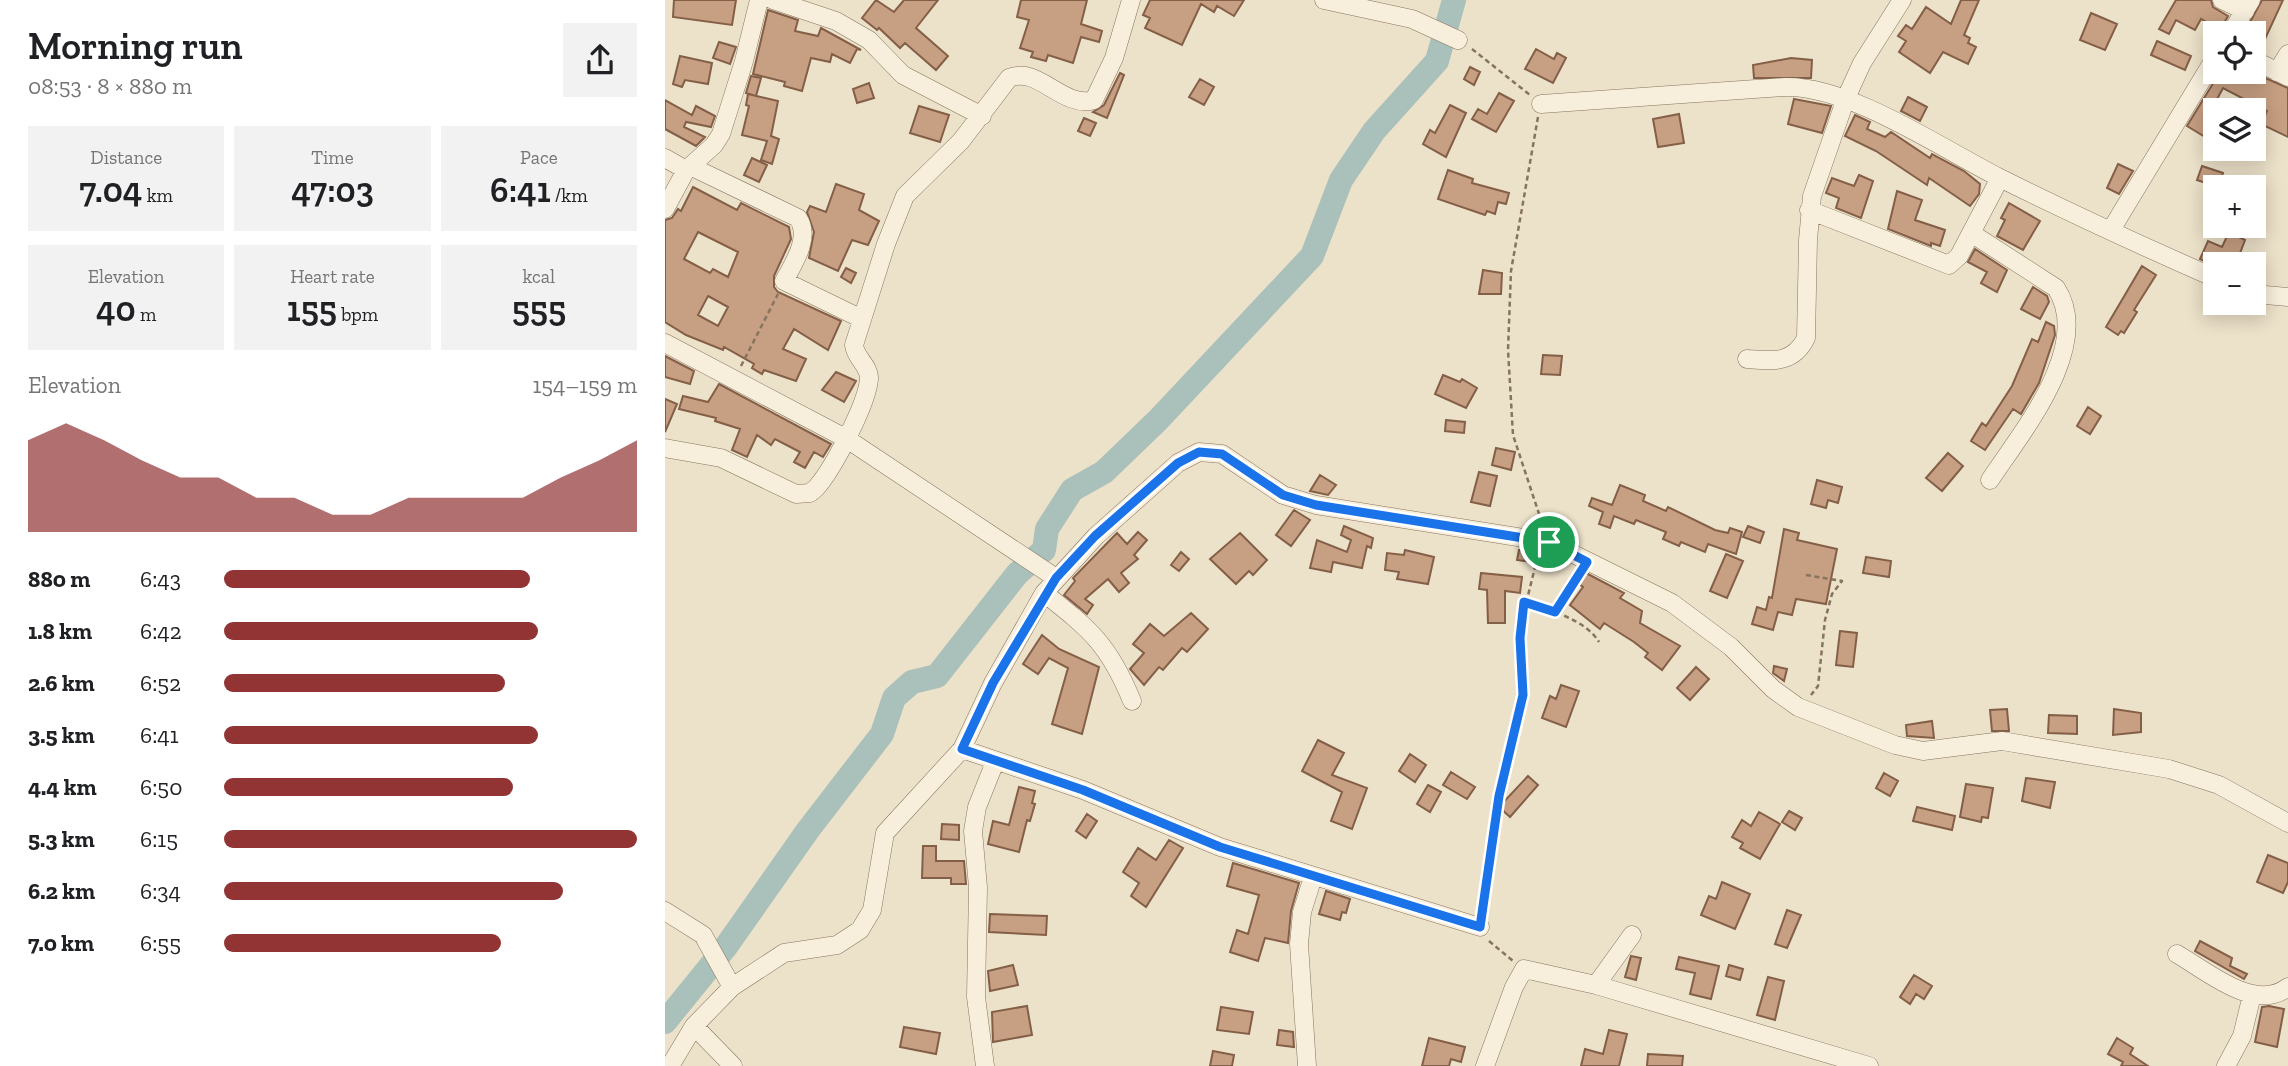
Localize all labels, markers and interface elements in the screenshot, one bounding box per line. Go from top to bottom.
map controls [2203,21,2266,315]
button: locate [2203,21,2266,84]
text: Morning run [28,23,243,69]
button: share [563,23,637,97]
text: 08:53 · 8 × 880 m [28,72,192,100]
button: layers [2203,98,2266,161]
text: Distance [90,146,162,169]
text: Time [311,146,354,169]
text: Pace [520,146,558,169]
text: 7.04 [79,169,142,211]
text: 47:03 [291,169,374,211]
text: 6:41 [490,169,551,211]
button: + [2203,175,2266,238]
text: km [142,184,173,207]
text: /km [551,184,588,207]
button: − [2203,252,2266,315]
text: Elevation [88,265,165,288]
text: Heart rate [290,265,375,288]
text: kcal [523,265,555,288]
text: 40 [96,288,136,330]
text: 155 [287,288,337,330]
text: 555 [512,288,566,330]
text: m [136,303,156,326]
text: bpm [337,303,378,326]
text: Elevation [28,371,121,399]
text: 154–159 m [532,371,637,399]
pin [1519,512,1579,572]
icon: arrive [1530,523,1568,561]
text: 880 m [28,565,91,593]
text: 6:43 [140,565,181,593]
text: 1.8 km [28,617,92,645]
text: 6:42 [140,617,182,645]
text: 2.6 km [28,669,95,697]
text: 6:52 [140,669,181,697]
text: 3.5 km [28,721,95,749]
text: 6:41 [140,721,179,749]
text: 4.4 km [28,773,97,801]
text: 6:50 [140,773,182,801]
text: 5.3 km [28,825,95,853]
text: 6:15 [140,825,178,853]
text: 6.2 km [28,877,95,905]
text: 6:34 [140,877,181,905]
text: 7.0 km [28,929,94,957]
text: 6:55 [140,929,181,957]

